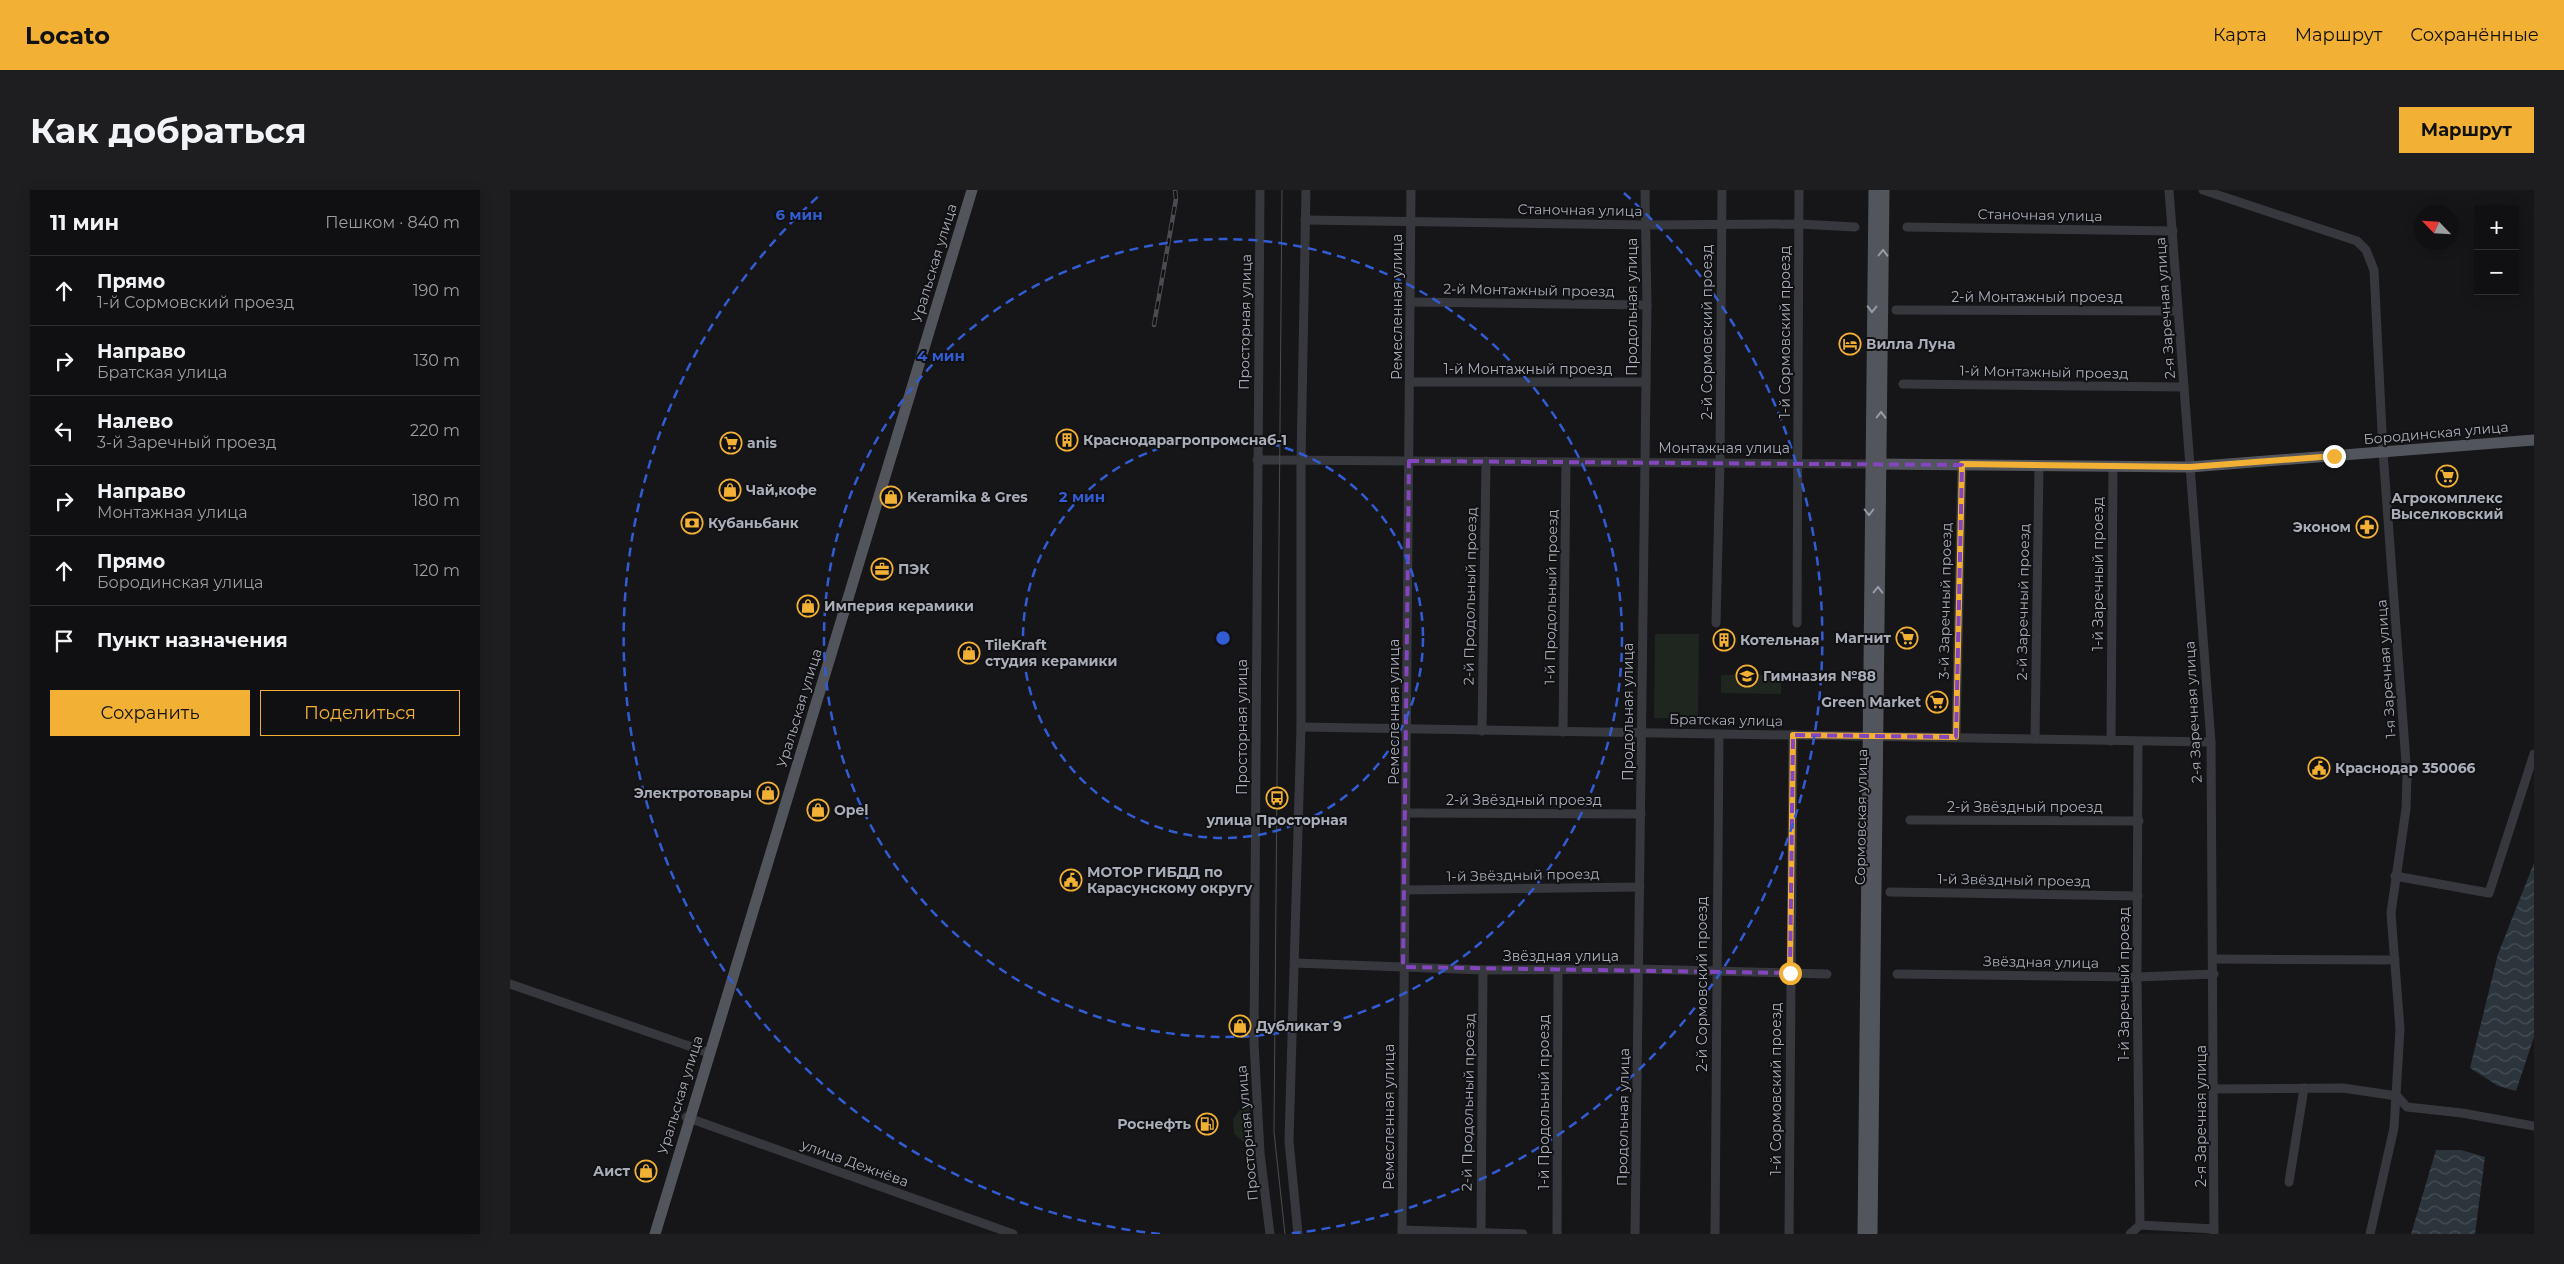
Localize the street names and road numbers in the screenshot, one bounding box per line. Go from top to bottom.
street label: Станочная улица [1517,200,1643,220]
street label: Уральская улица [907,201,961,325]
street label: Станочная улица [1977,205,2103,225]
street label: Ремесленная улица [1388,234,1406,380]
street label: 2-я Заречная улица [2151,237,2179,379]
street label: Продольная улица [1623,238,1641,376]
street label: 2-й Сормовский проезд [1698,244,1716,420]
street label: 1-й Сормовский проезд [1776,246,1794,418]
street label: Просторная улица [1235,254,1255,390]
street label: 2-й Монтажный проезд [1443,280,1615,300]
street label: 2-й Монтажный проезд [1951,288,2123,306]
street label: 1-й Монтажный проезд [1444,360,1612,378]
street label: 1-й Монтажный проезд [1959,362,2129,382]
street label: Бородинская улица [2363,418,2509,448]
street label: Монтажная улица [1658,439,1790,457]
street label: 1-й Заречный проезд [2089,497,2107,651]
street label: 2-й Продольный проезд [1459,507,1481,685]
street label: 1-й Продольный проезд [1540,509,1562,685]
street label: 3-й Заречный проезд [1935,522,1955,680]
street label: 2-й Заречный проезд [2013,523,2033,681]
street label: 1-я Заречная улица [2372,599,2400,739]
street label: Ремесленная улица [1385,639,1403,785]
street label: 2-я Заречная улица [2180,641,2206,783]
street label: Продольная улица [1619,643,1637,781]
street label: Уральская улица [772,646,826,770]
street label: Просторная улица [1233,659,1251,795]
street label: Братская улица [1669,710,1783,730]
street label: Сормовская улица [1851,749,1871,885]
street label: 2-й Звёздный проезд [1446,791,1602,809]
street label: 2-й Звёздный проезд [1947,798,2103,816]
street label: 1-й Звёздный проезд [1446,865,1600,885]
street label: 1-й Звёздный проезд [1937,870,2091,890]
street label: 2-й Сормовский проезд [1693,896,1711,1072]
street label: 1-й Заречный проезд [2115,907,2133,1061]
street label: Звёздная улица [1503,947,1619,965]
street label: Звёздная улица [1983,952,2099,972]
street label: 1-й Сормовский проезд [1767,1003,1785,1175]
street label: 2-й Продольный проезд [1457,1013,1479,1191]
street label: 1-й Продольный проезд [1535,1014,1553,1190]
street label: Уральская улица [653,1033,707,1157]
street label: Ремесленная улица [1380,1044,1398,1190]
street label: 2-я Заречная улица [2192,1045,2210,1187]
street label: Продольная улица [1613,1048,1633,1186]
street label: Просторная улица [1232,1064,1262,1202]
street label: улица Дежнёва [798,1135,911,1191]

